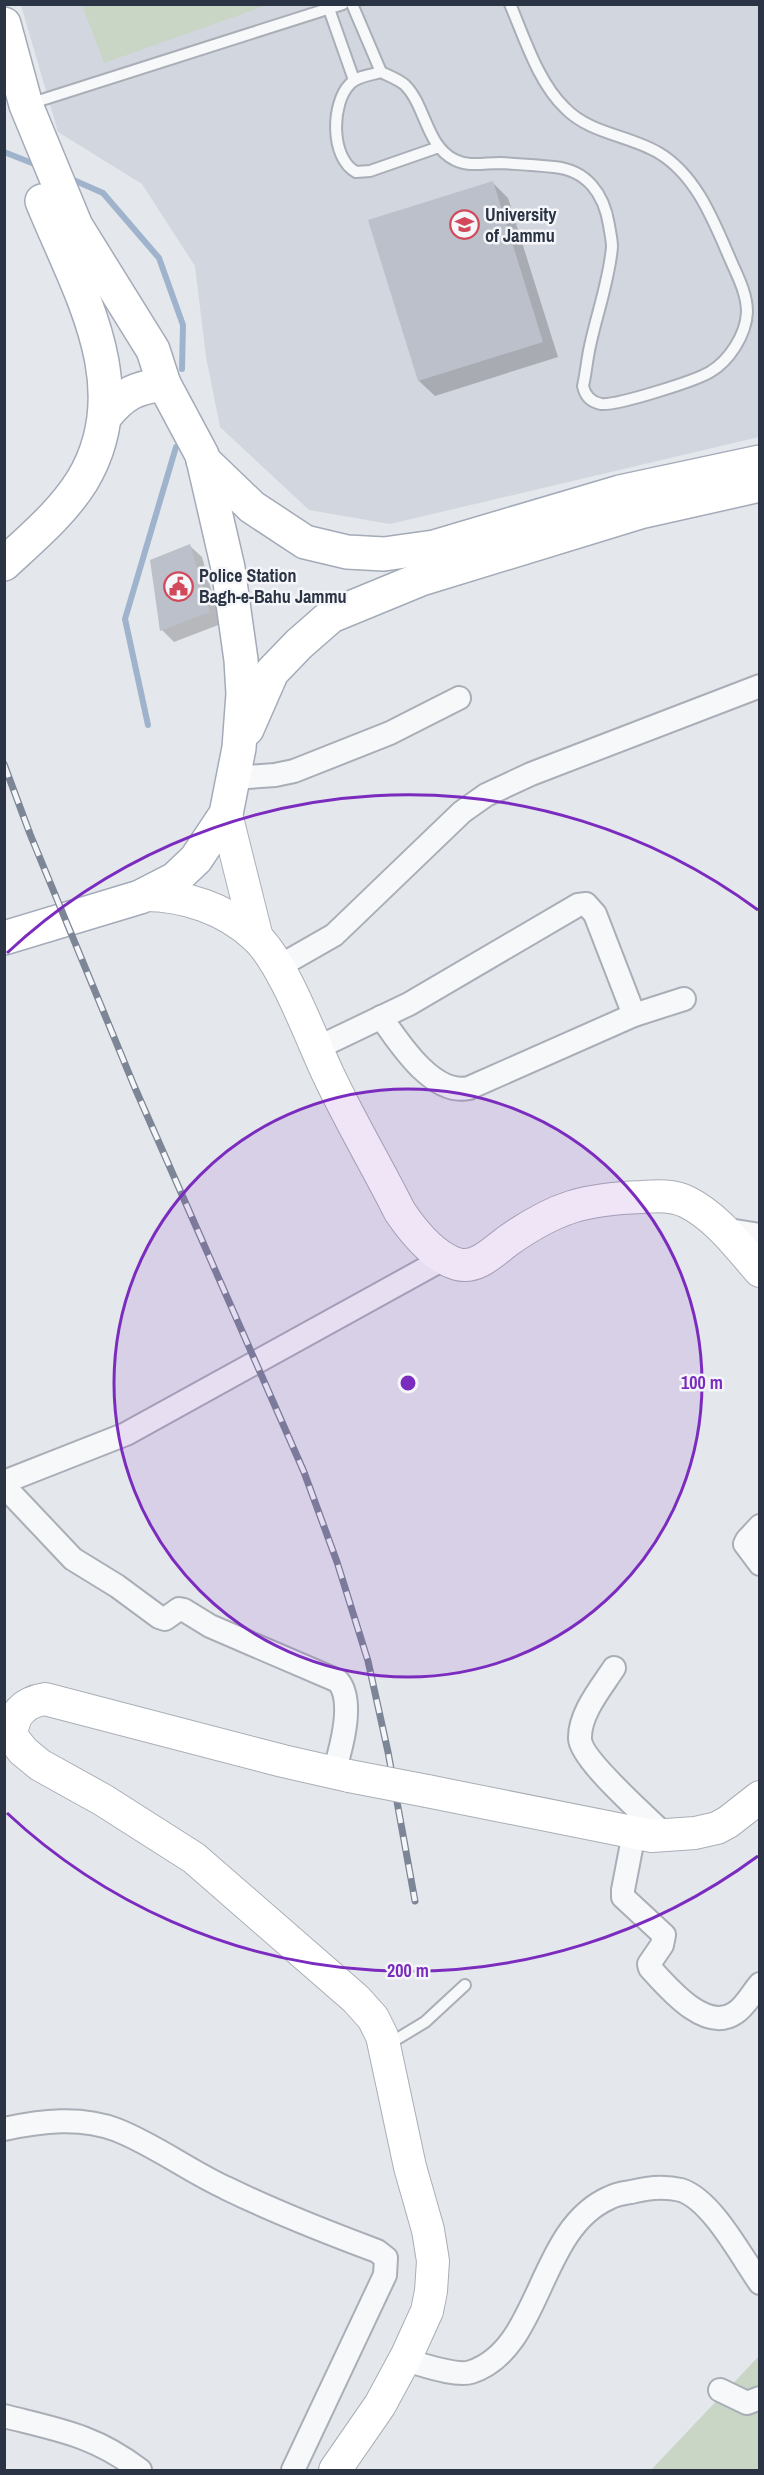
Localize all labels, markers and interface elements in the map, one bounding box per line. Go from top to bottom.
place label: University of Jammu [485,202,557,248]
school or university icon: University of Jammu [448,209,480,241]
place label: Police Station Bagh-e-Bahu Jammu [199,563,347,609]
public building icon: Police Station Bagh-e-Bahu Jammu [162,570,194,602]
text: 100 m [681,1370,723,1395]
centre of rings [398,1373,418,1393]
text: 200 m [387,1958,429,1983]

